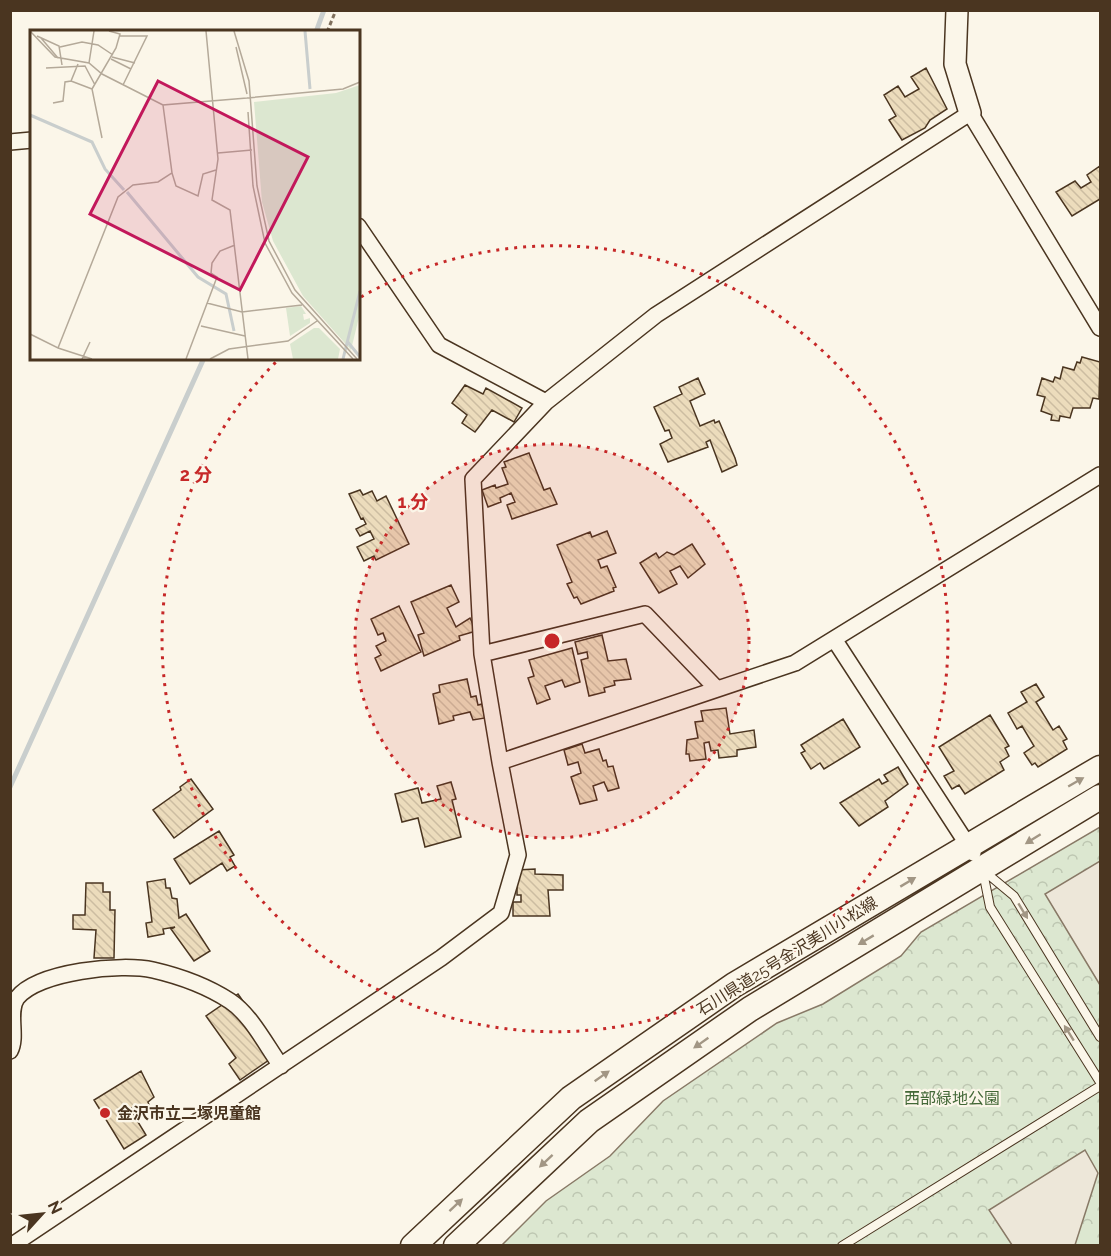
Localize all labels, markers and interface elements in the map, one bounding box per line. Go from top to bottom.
inset map [30,30,360,360]
text: 2 分 [180,464,212,485]
text: 1 分 [397,491,429,512]
centre of rings [542,631,562,651]
one-way arrow [1068,777,1084,788]
one-way arrow [1025,833,1041,844]
one-way arrow [900,877,917,887]
street label: 石川県道25号金沢美川小松線 [693,893,881,1019]
one-way arrow [1018,903,1029,919]
one-way arrow [858,934,874,945]
one-way arrow [1064,1025,1075,1041]
one-way arrow [693,1037,709,1049]
one-way arrow [594,1071,610,1082]
park label: 西部緑地公園 [904,1089,1000,1108]
place label: 金沢市立二塚児童館 [117,1104,261,1123]
marker: 金沢市立二塚児童館 [98,1106,112,1120]
one-way arrow [539,1154,554,1167]
north arrow [12,1184,72,1244]
text: N [44,1198,66,1217]
one-way arrow [449,1199,463,1213]

